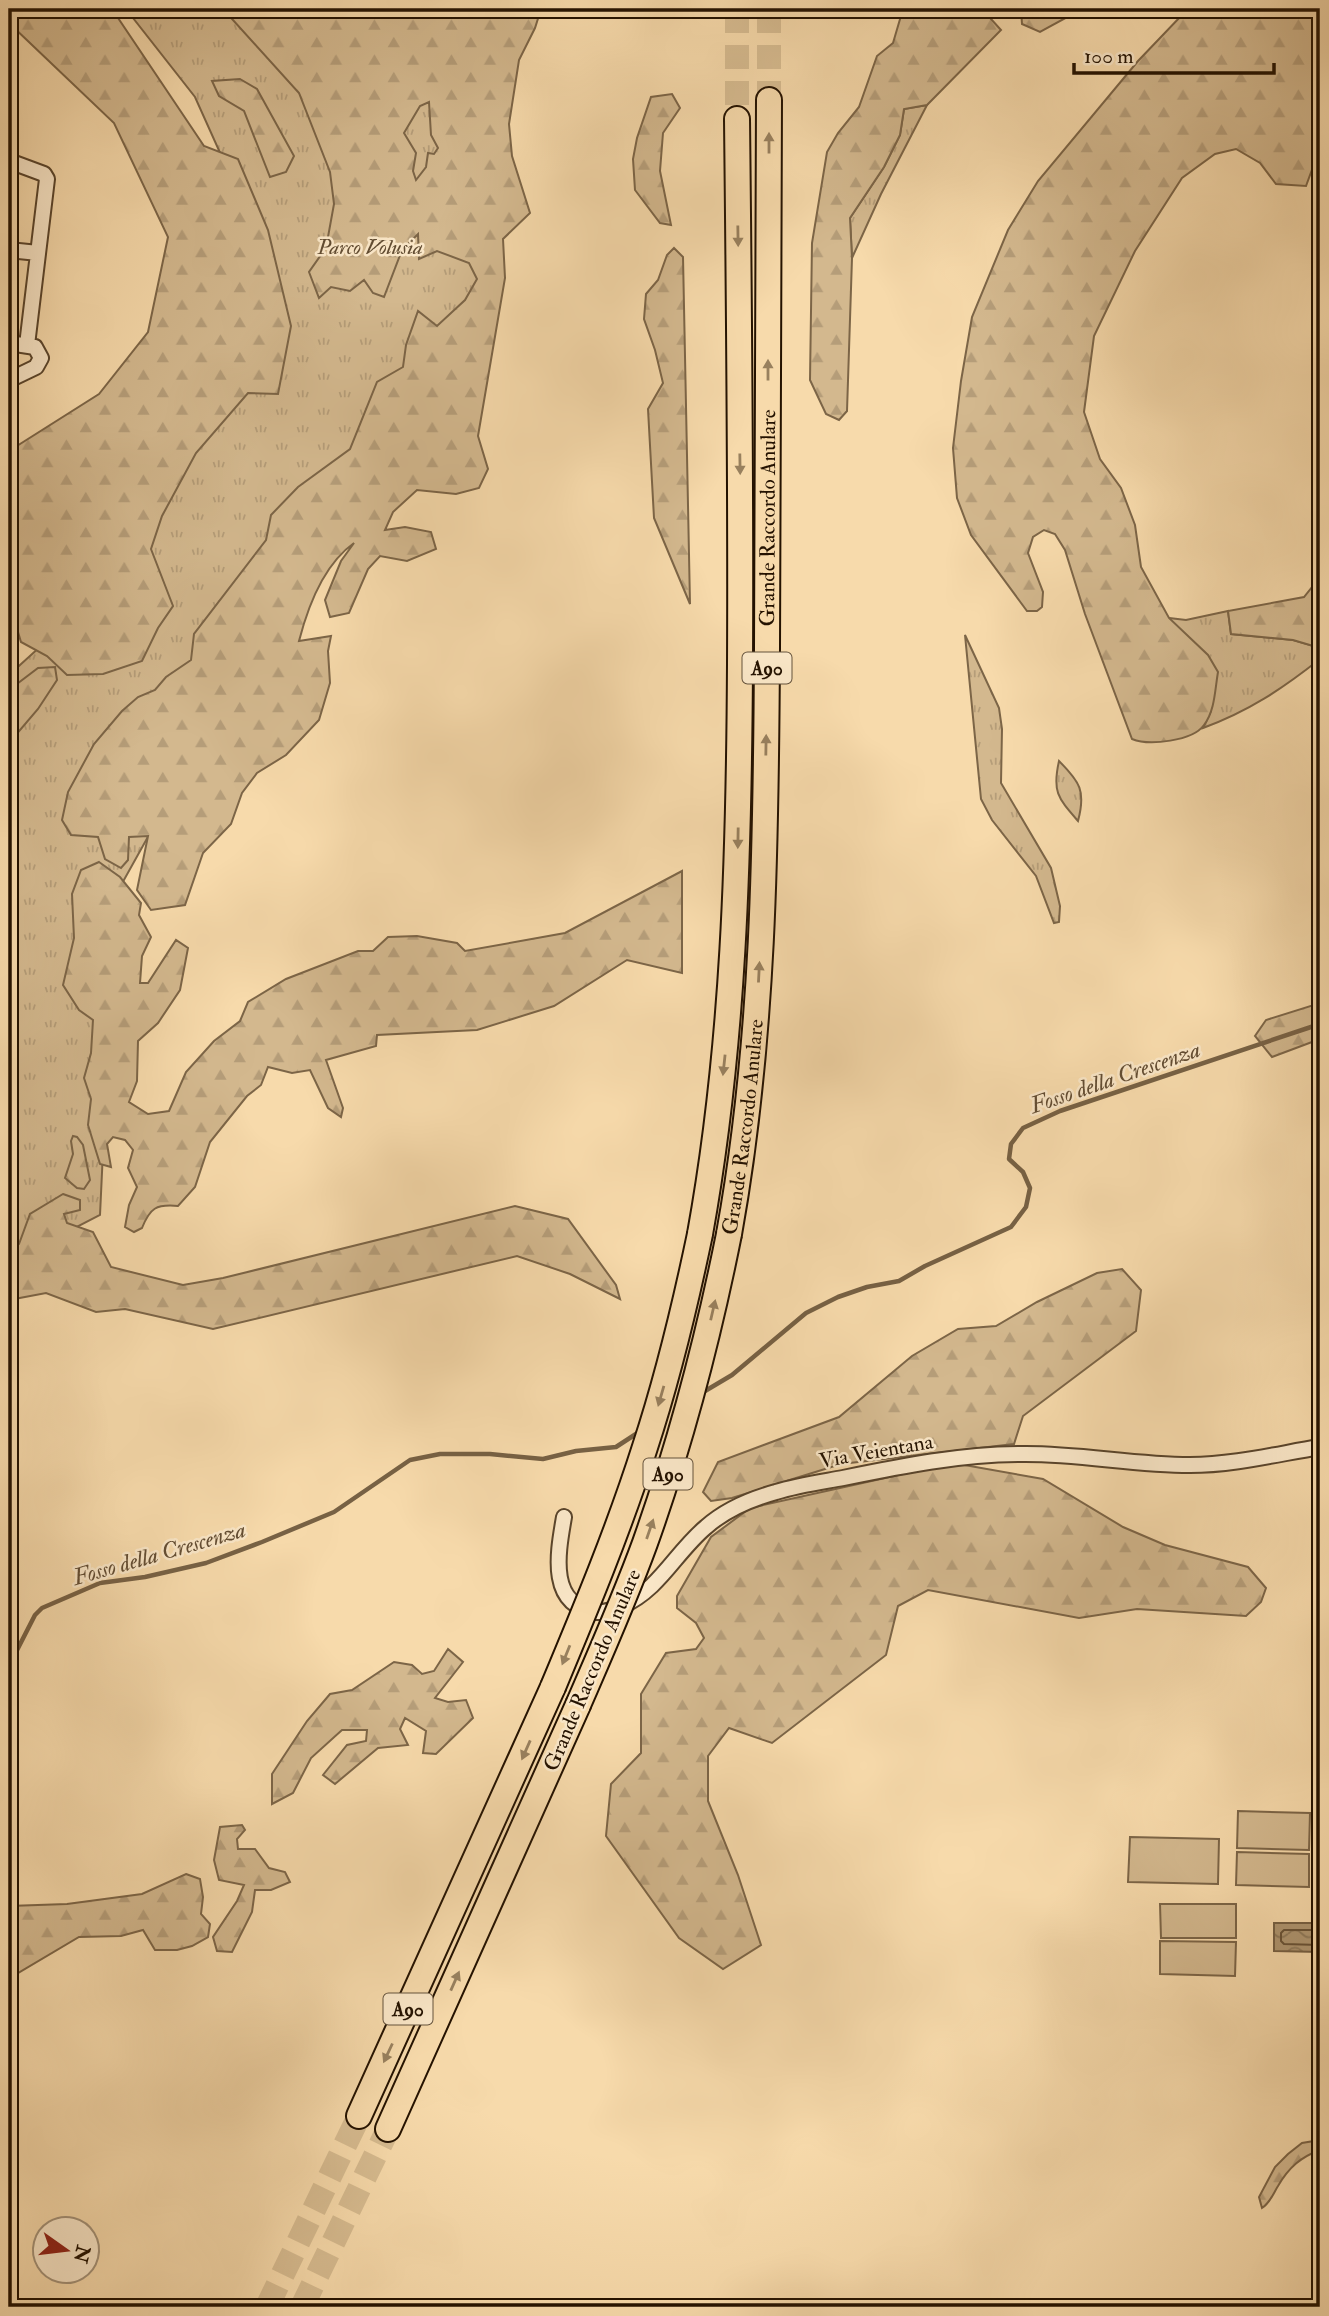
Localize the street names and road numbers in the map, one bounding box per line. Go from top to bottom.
street label: Grande Raccordo Anulare [754,409,782,627]
road number: A90 [742,652,792,684]
street label: Grande Raccordo Anulare [716,1018,770,1237]
street label: Via Veientana [817,1428,936,1475]
road number: A90 [644,1458,692,1490]
street label: Grande Raccordo Anulare [538,1565,647,1775]
road number: A90 [384,1994,432,2024]

